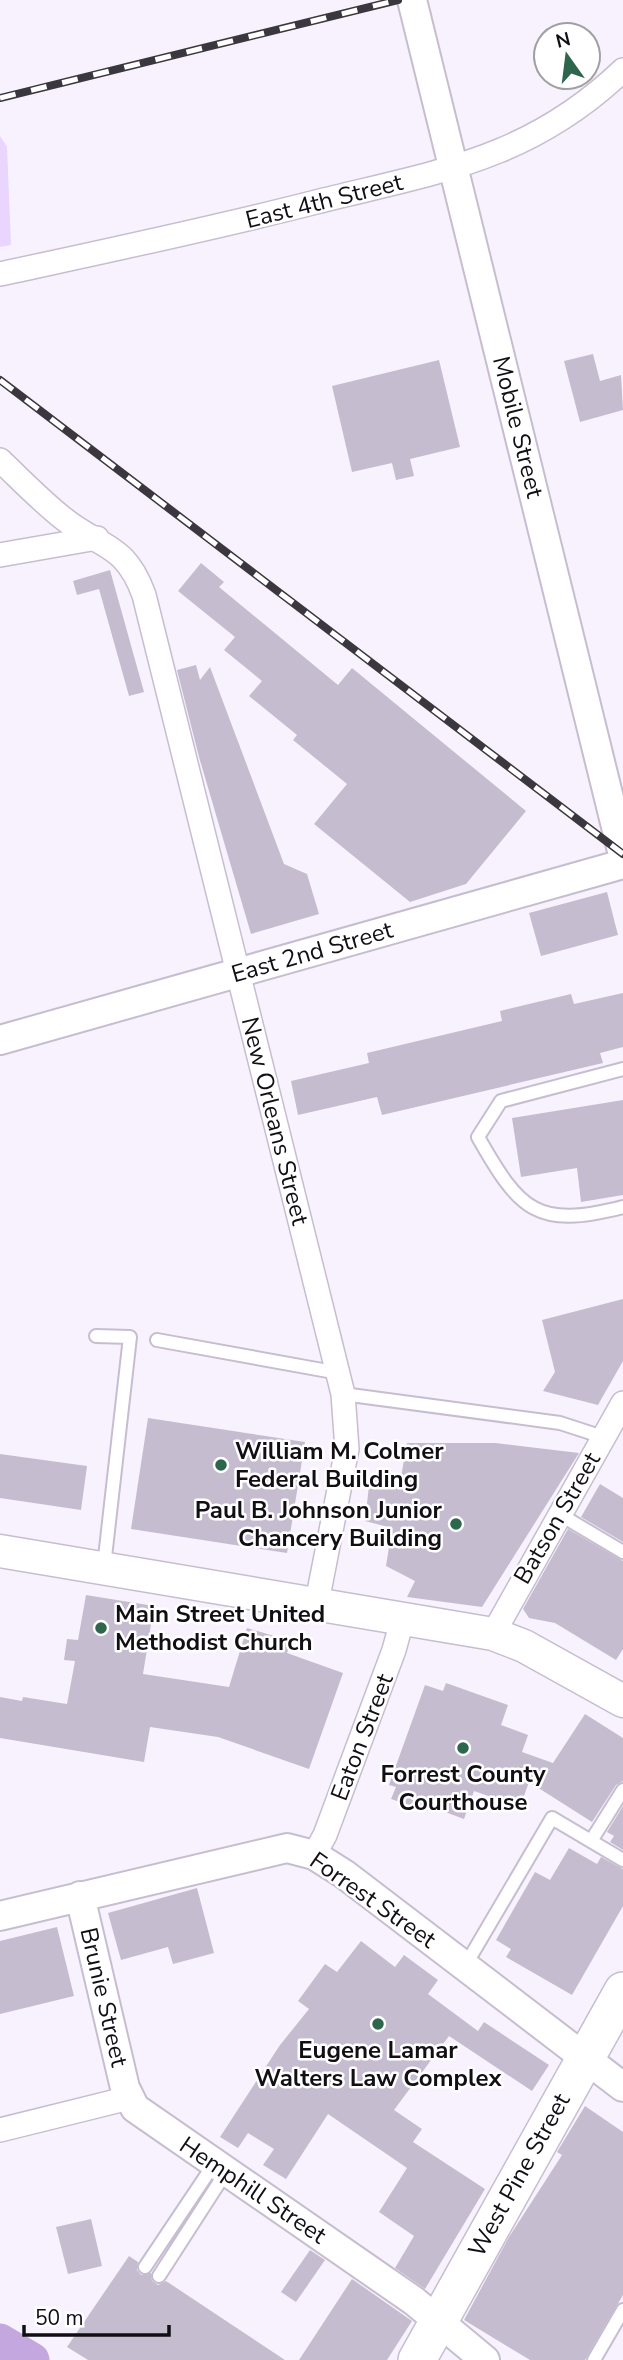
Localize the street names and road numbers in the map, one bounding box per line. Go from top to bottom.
street label: East 4th Street [242,166,406,236]
street label: Mobile Street [485,353,551,502]
street label: East 2nd Street [228,914,397,990]
street label: New Orleans Street [234,1014,316,1229]
street label: Batson Street [506,1446,608,1590]
street label: Eaton Street [323,1668,401,1805]
street label: Forrest Street [303,1845,443,1956]
street label: Brunie Street [72,1924,136,2070]
street label: West Pine Street [461,2087,578,2263]
street label: Hemphill Street [173,2129,333,2251]

